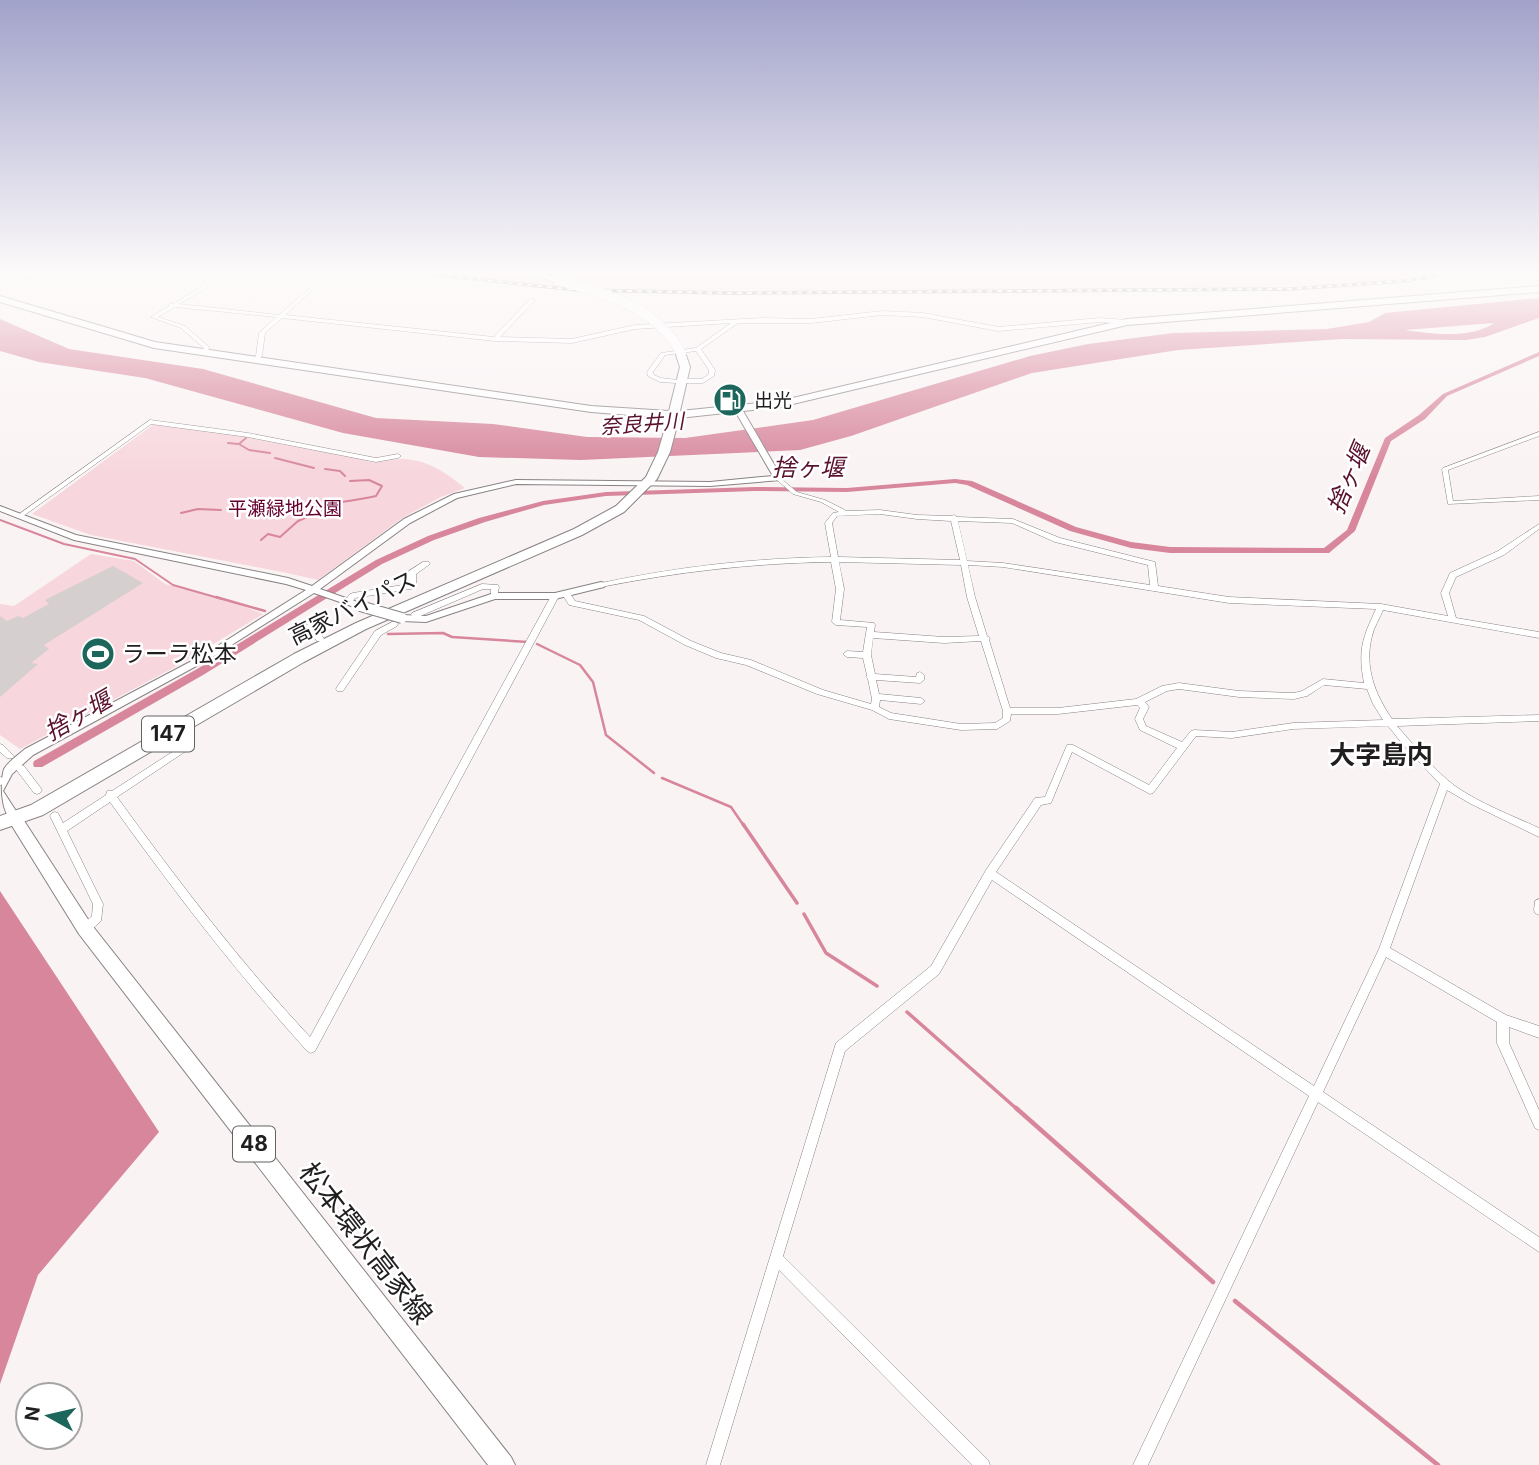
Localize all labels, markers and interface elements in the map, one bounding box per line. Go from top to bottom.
fuel station icon: 出光 [711,381,749,419]
place label: 出光 [754,389,792,412]
water label: 奈良井川 [599,408,687,439]
water label: 捨ヶ堰 [1321,436,1378,518]
water label: 捨ヶ堰 [772,453,848,482]
park label: 平瀬緑地公園 [228,497,342,520]
street label: 高家バイパス [284,565,420,651]
sports icon: ラーラ松本 [79,635,117,673]
place label: ラーラ松本 [122,640,237,668]
water label: 捨ヶ堰 [39,683,120,746]
road number: 147 [142,716,194,752]
district label: 大字島内 [1329,739,1433,770]
road number: 48 [233,1126,275,1162]
street label: 松本環状高家線 [292,1155,440,1331]
north arrow [14,1381,84,1451]
text: N [20,1405,45,1422]

